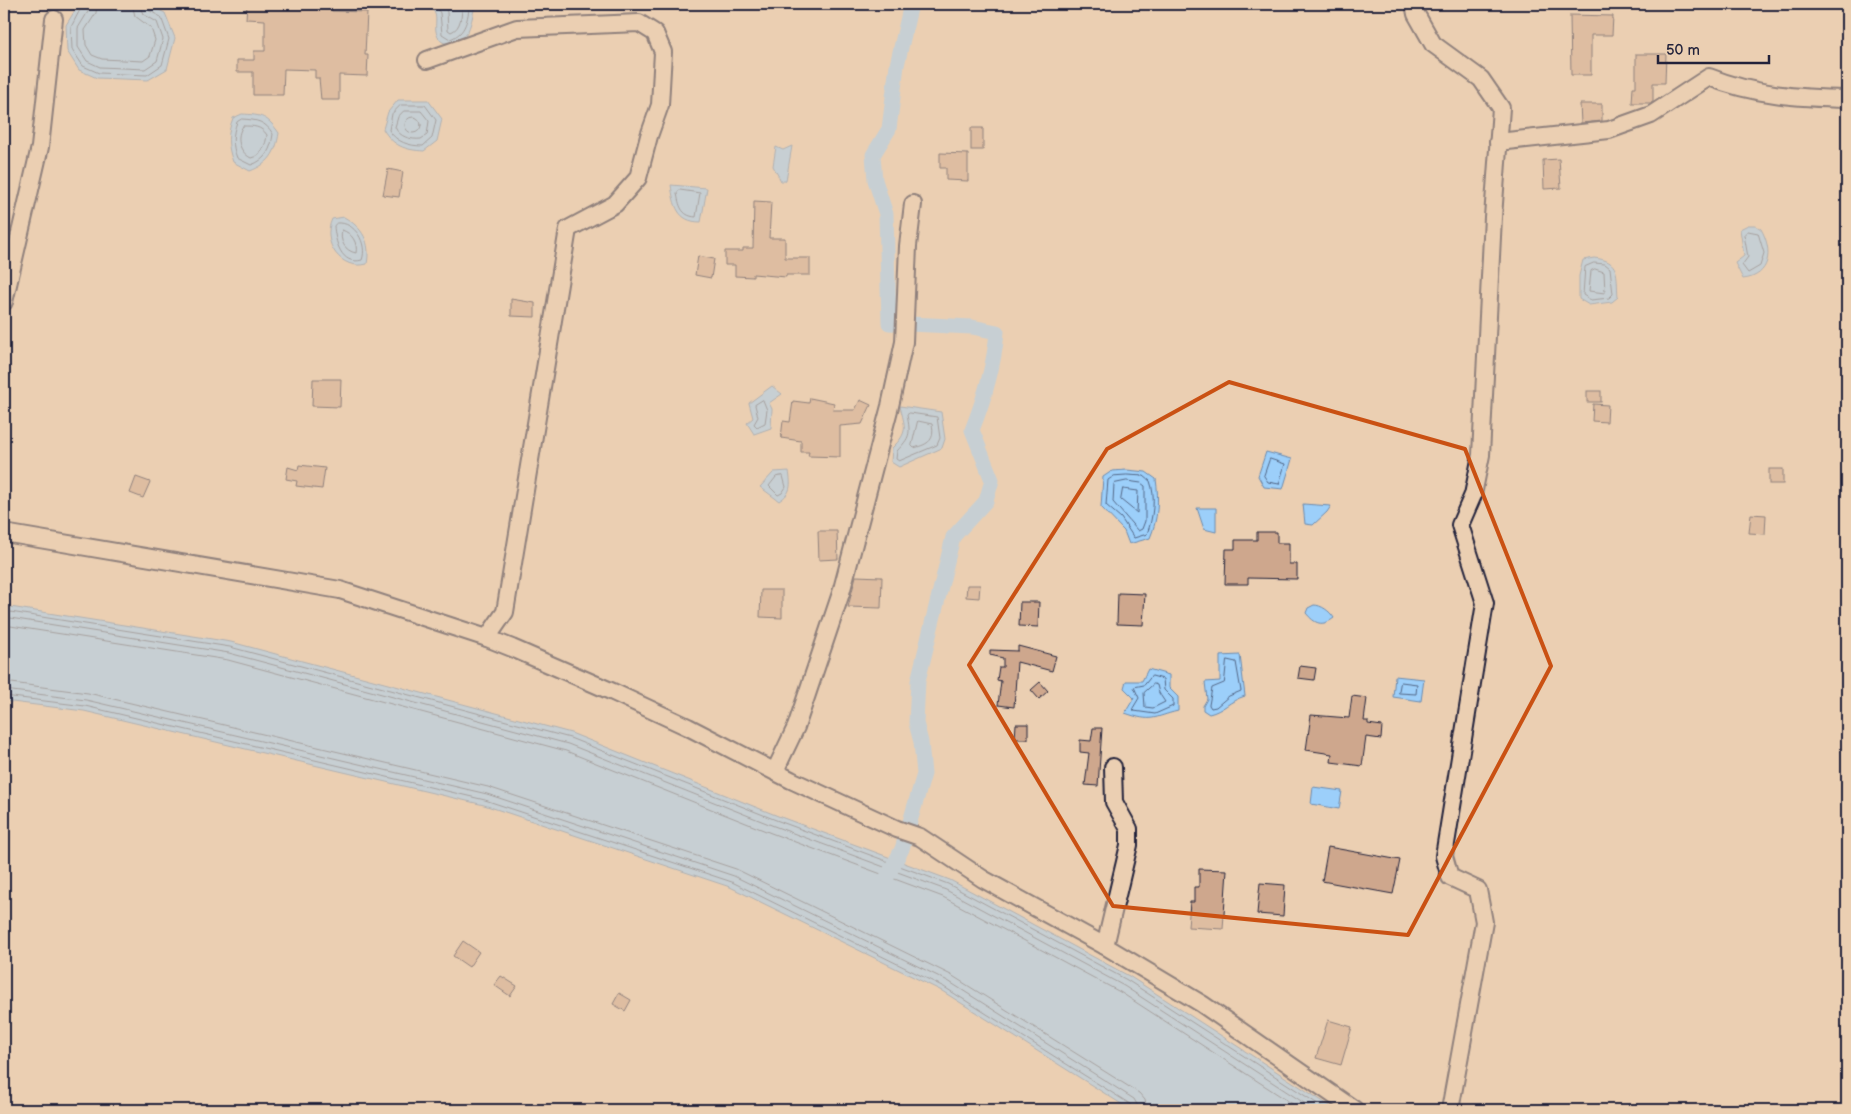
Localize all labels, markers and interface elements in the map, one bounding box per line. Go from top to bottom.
scale bar [1658,32,1770,64]
text: 50 m [1666,41,1700,60]

